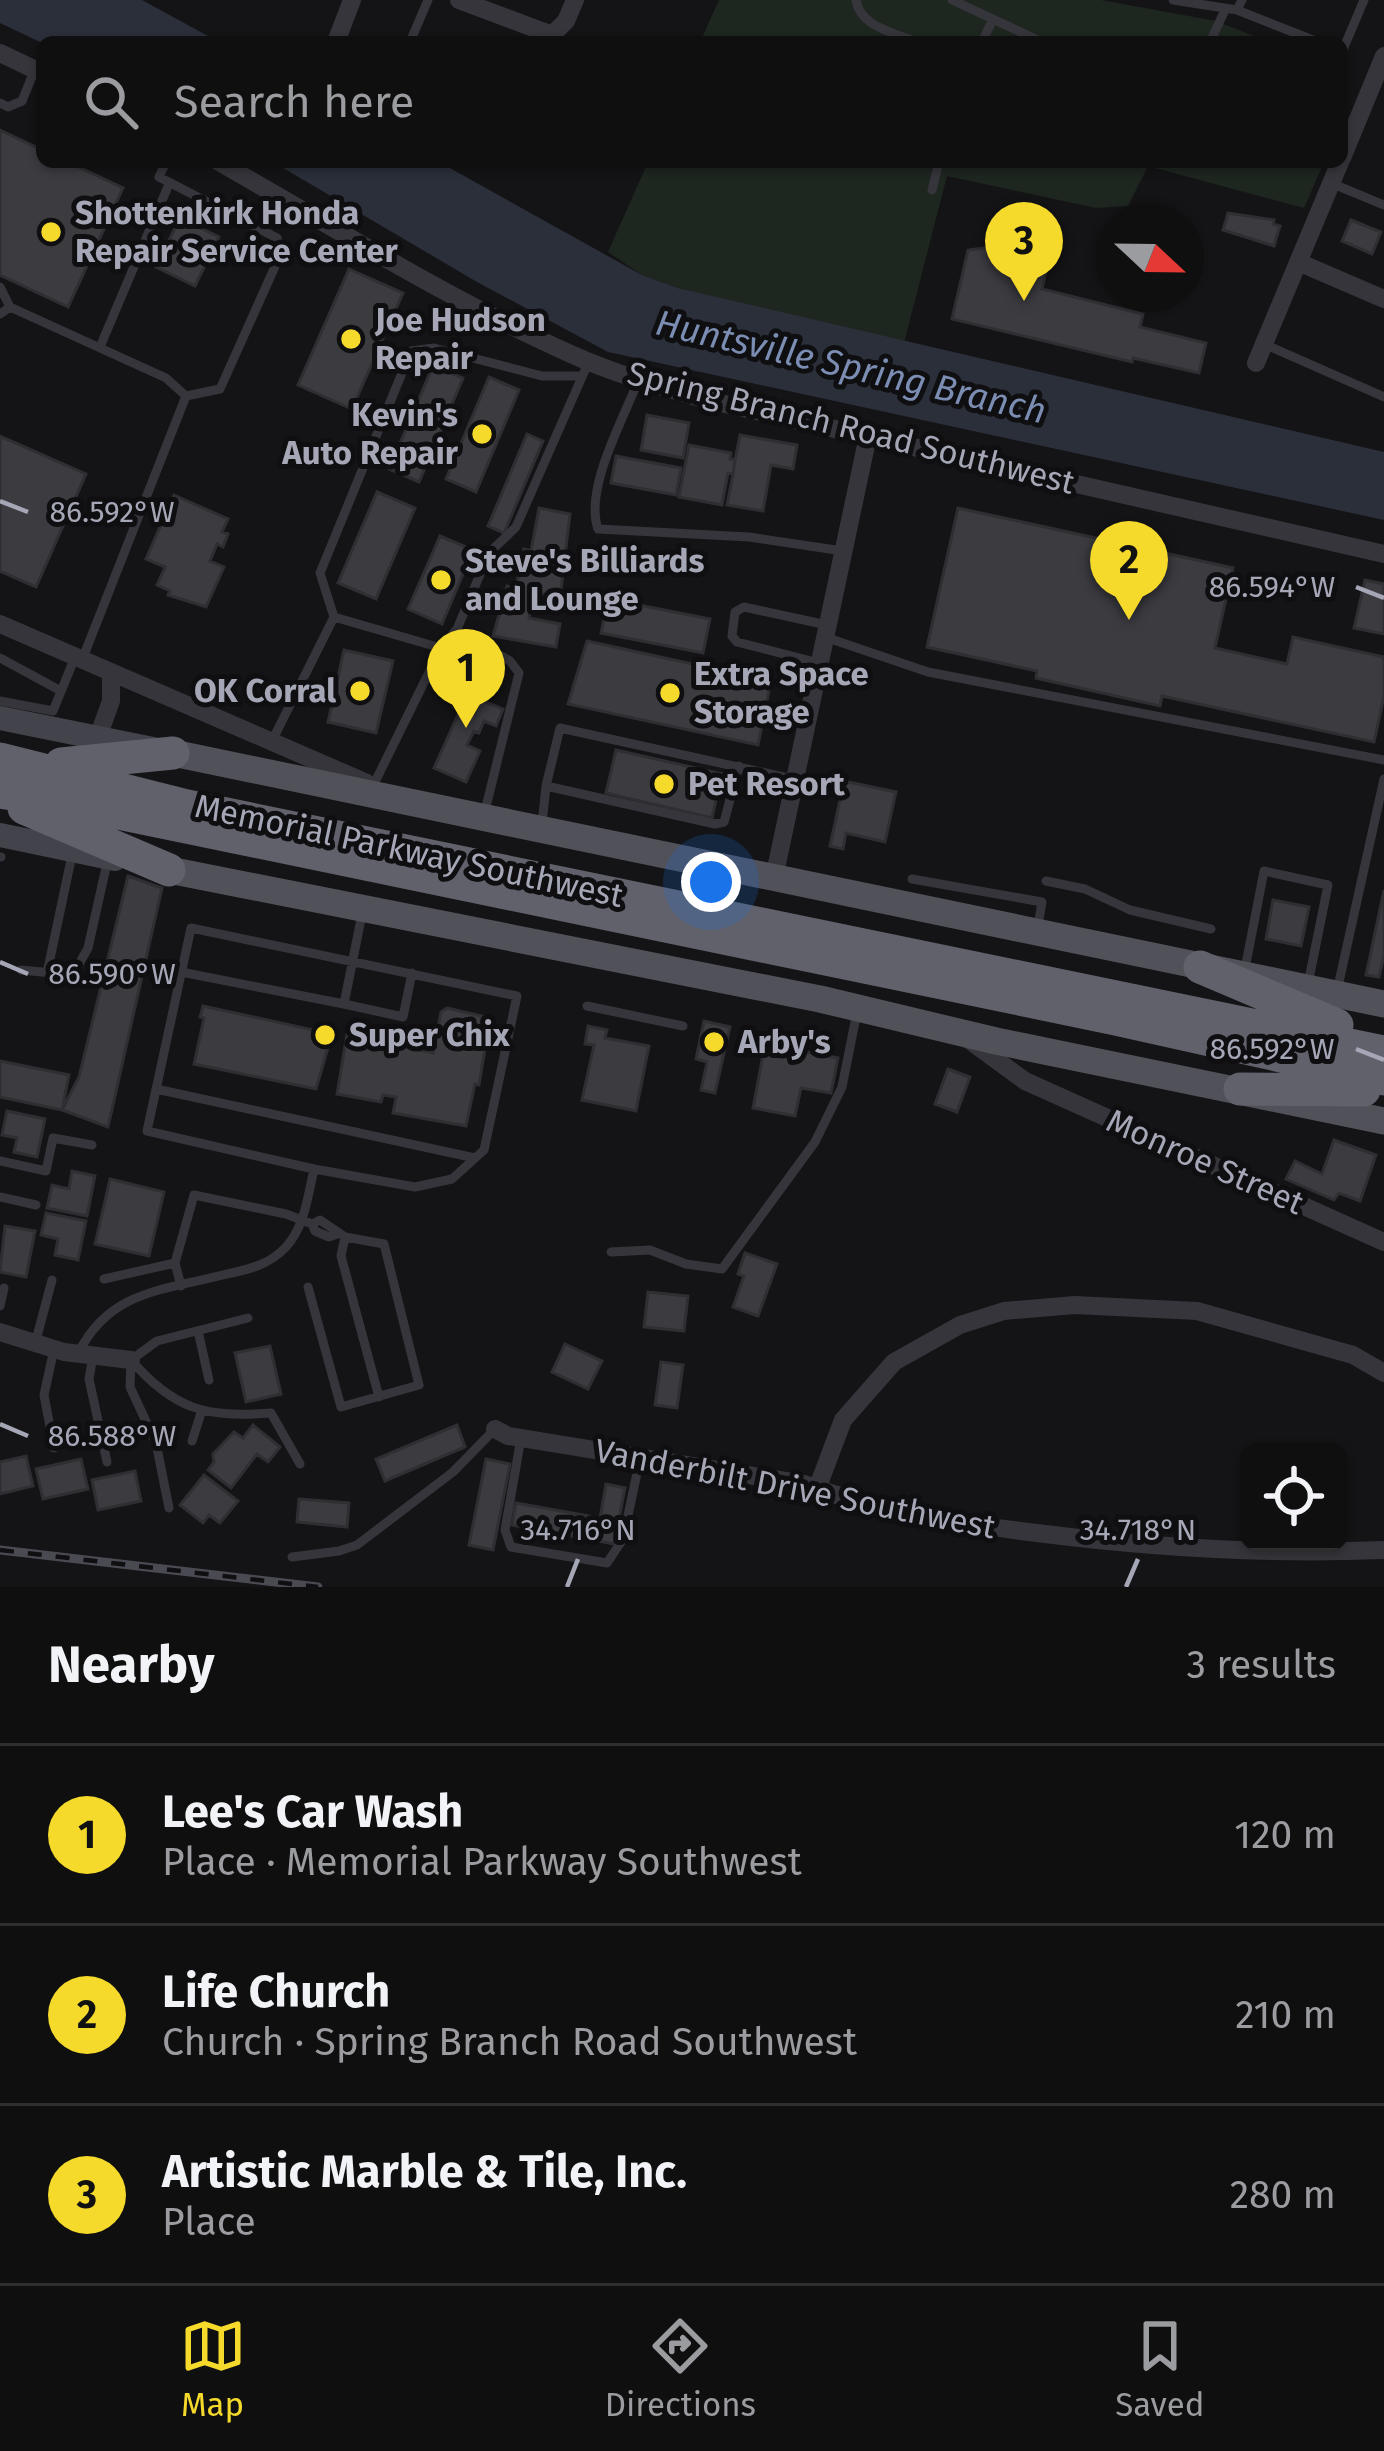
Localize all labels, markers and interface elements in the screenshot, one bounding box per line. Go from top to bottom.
search box [36,36,1348,168]
icon: search [78,69,144,135]
text: Search here [174,75,414,129]
place label: Shottenkirk Honda Repair Service Center [75,193,399,271]
pin: 3 [985,202,1063,301]
north arrow [1096,204,1204,312]
marker: Shottenkirk Honda Repair Service Center [38,219,64,245]
place label: Joe Hudson Repair [374,300,546,378]
water label: Huntsville Spring Branch [651,301,1051,433]
marker: Joe Hudson Repair [338,326,364,352]
street label: Spring Branch Road Southwest [623,353,1079,503]
place label: Kevin's Auto Repair [281,395,459,473]
marker: Kevin's Auto Repair [469,421,495,447]
text: 86.592°W [49,494,175,530]
pin: 2 [1090,521,1168,620]
place label: Steve's Billiards and Lounge [465,541,705,619]
marker: Steve's Billiards and Lounge [428,567,454,593]
text: 86.594°W [1209,569,1335,605]
pin: 1 [427,629,505,728]
place label: Extra Space Storage [694,654,869,732]
place label: OK Corral [194,671,336,711]
marker: OK Corral [347,678,373,704]
marker: Extra Space Storage [657,680,683,706]
place label: Pet Resort [688,764,846,804]
marker: Pet Resort [651,771,677,797]
street label: Memorial Parkway Southwest [191,786,627,916]
your location [681,852,741,912]
text: 86.590°W [48,956,176,992]
place label: Super Chix [349,1015,511,1055]
marker: Super Chix [312,1022,338,1048]
place label: Arby's [737,1022,831,1062]
marker: Arby's [701,1029,727,1055]
text: 86.592°W [1209,1031,1335,1067]
street label: Monroe Street [1100,1101,1310,1223]
text: 86.588°W [48,1418,177,1454]
street label: Vanderbilt Drive Southwest [592,1431,999,1547]
map controls [1240,1443,1348,1551]
button: locate [1240,1443,1348,1551]
text: 34.716°N [520,1512,636,1548]
text: 34.718°N [1080,1512,1196,1548]
text: Nearby [48,1634,214,1696]
text: 3 results [1186,1642,1336,1688]
text: Lee's Car Wash [162,1785,463,1839]
text: 1 [78,1812,96,1858]
text: 120 m [1234,1812,1336,1858]
text: Place · Memorial Parkway Southwest [162,1839,802,1885]
text: Life Church [162,1965,390,2019]
text: 2 [77,1992,97,2038]
text: 210 m [1235,1992,1336,2038]
text: Church · Spring Branch Road Southwest [162,2019,857,2065]
text: Artistic Marble & Tile, Inc. [162,2145,687,2199]
text: 3 [77,2172,97,2218]
text: 280 m [1230,2172,1336,2218]
text: Place [162,2199,256,2245]
tab: Map [180,2313,246,2425]
tab: Directions [605,2313,756,2425]
tab: Saved [1115,2313,1204,2425]

